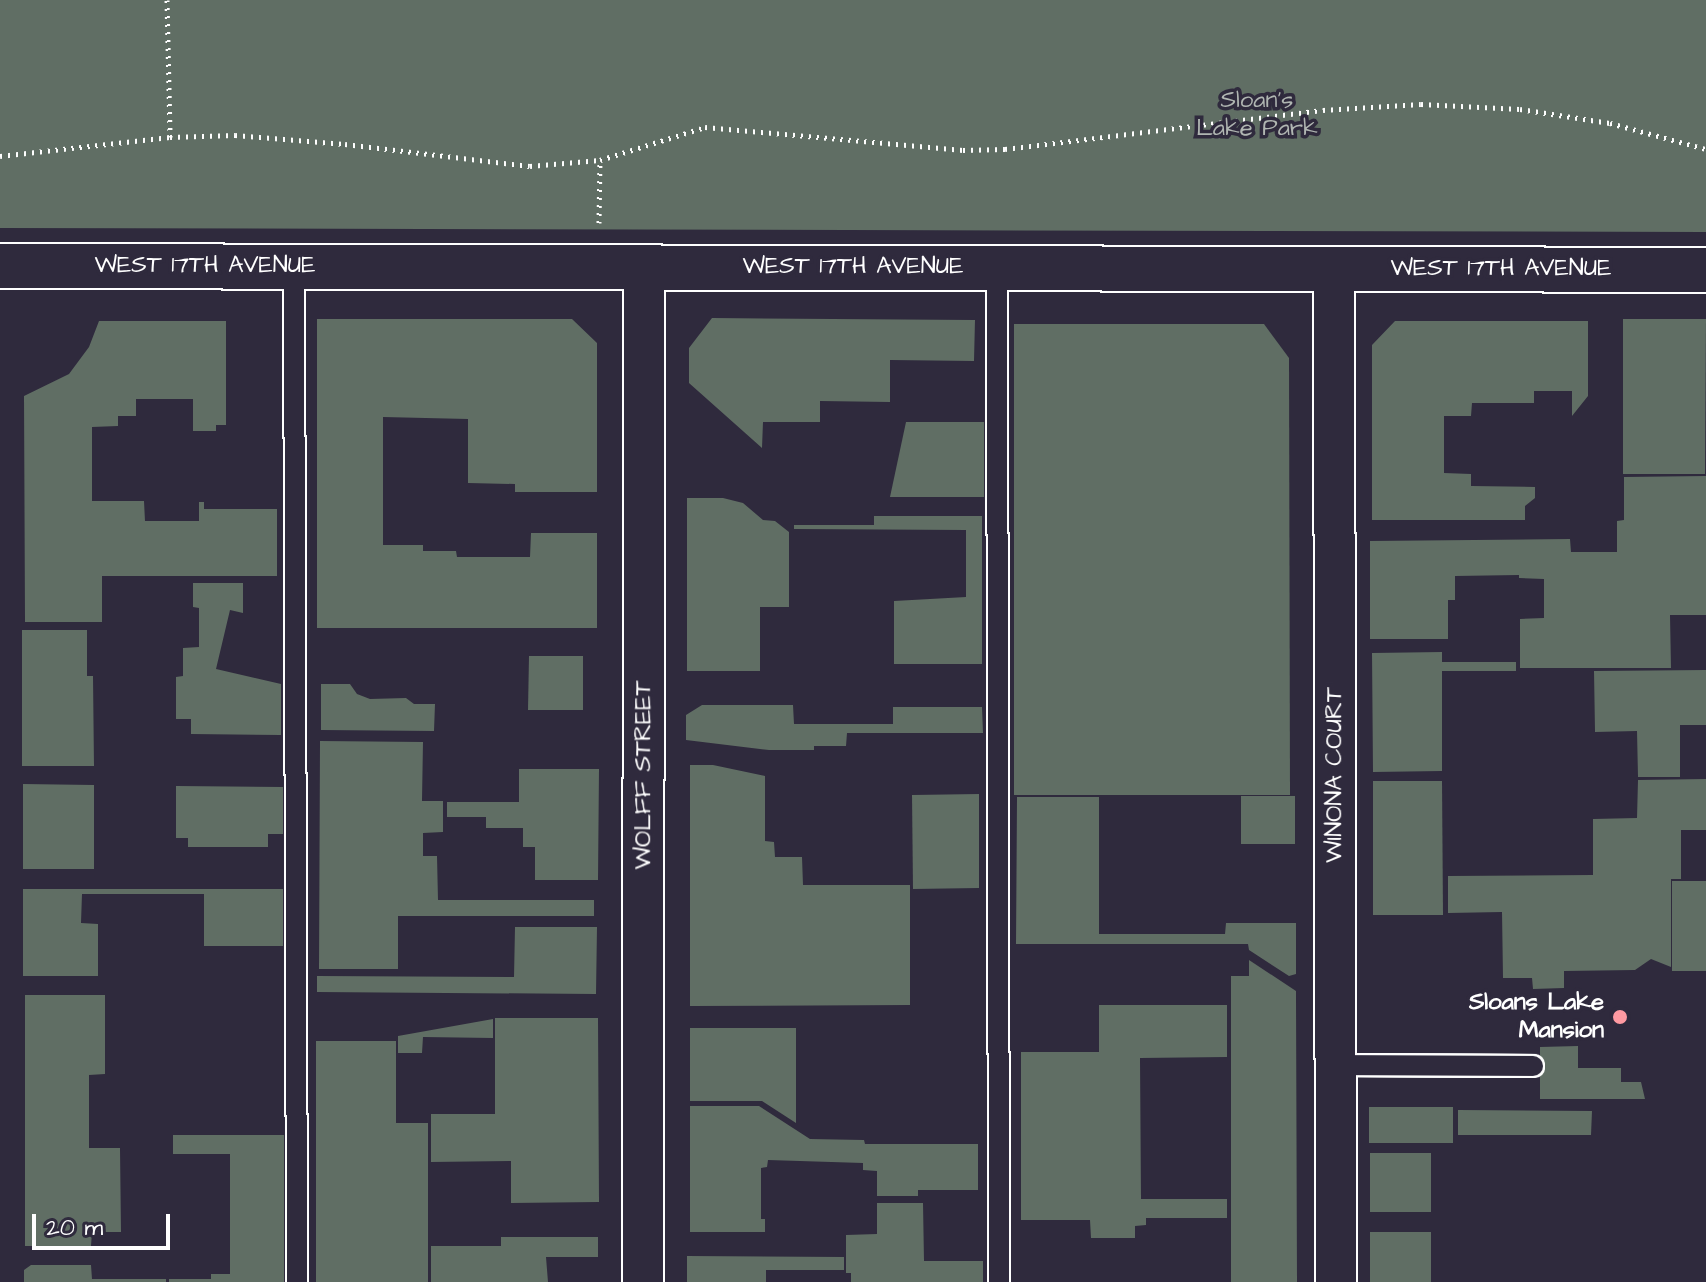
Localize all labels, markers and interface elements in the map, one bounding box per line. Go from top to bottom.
park label: Sloan's Lake Park [1196,87,1318,143]
street label: WEST 17TH AVENUE [94,252,316,280]
street label: WEST 17TH AVENUE [742,253,964,281]
street label: WEST 17TH AVENUE [1390,255,1612,283]
street label: WOLFF STREET [630,681,658,869]
street label: WINONA COURT [1321,687,1349,863]
place label: Sloans Lake Mansion [1469,989,1604,1045]
marker: Sloans Lake Mansion [1611,1008,1629,1026]
scale bar [36,1198,174,1248]
text: 20 m [46,1211,103,1245]

